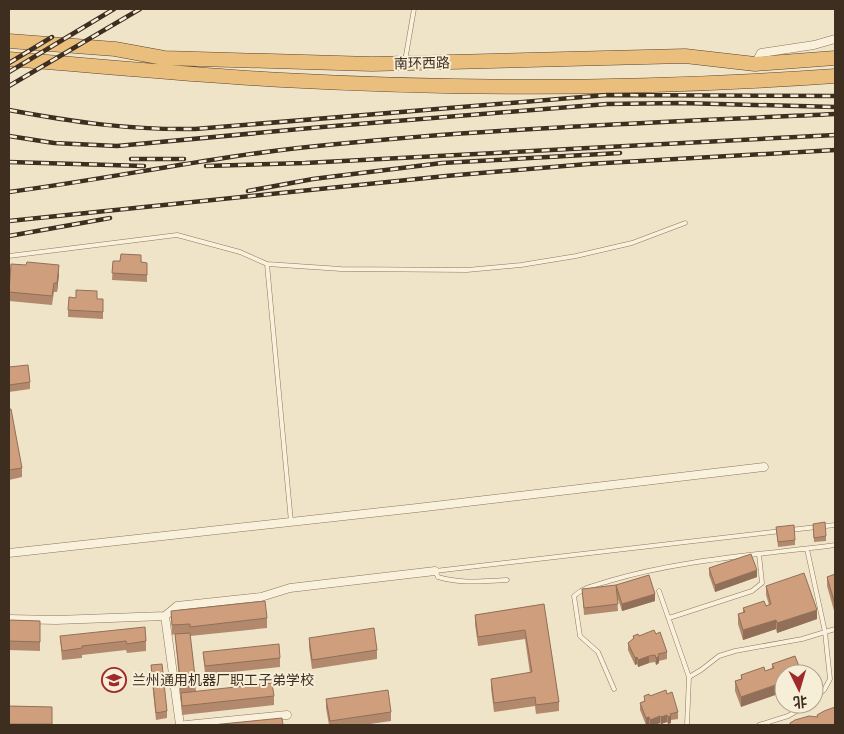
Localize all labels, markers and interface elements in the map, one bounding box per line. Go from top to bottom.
street label: 南环西路 [394,54,450,72]
north arrow [774,664,824,714]
school or university icon: 兰州通用机器厂职工子弟学校 [101,667,127,693]
place label: 兰州通用机器厂职工子弟学校 [132,671,314,689]
text: 北 [792,692,808,712]

